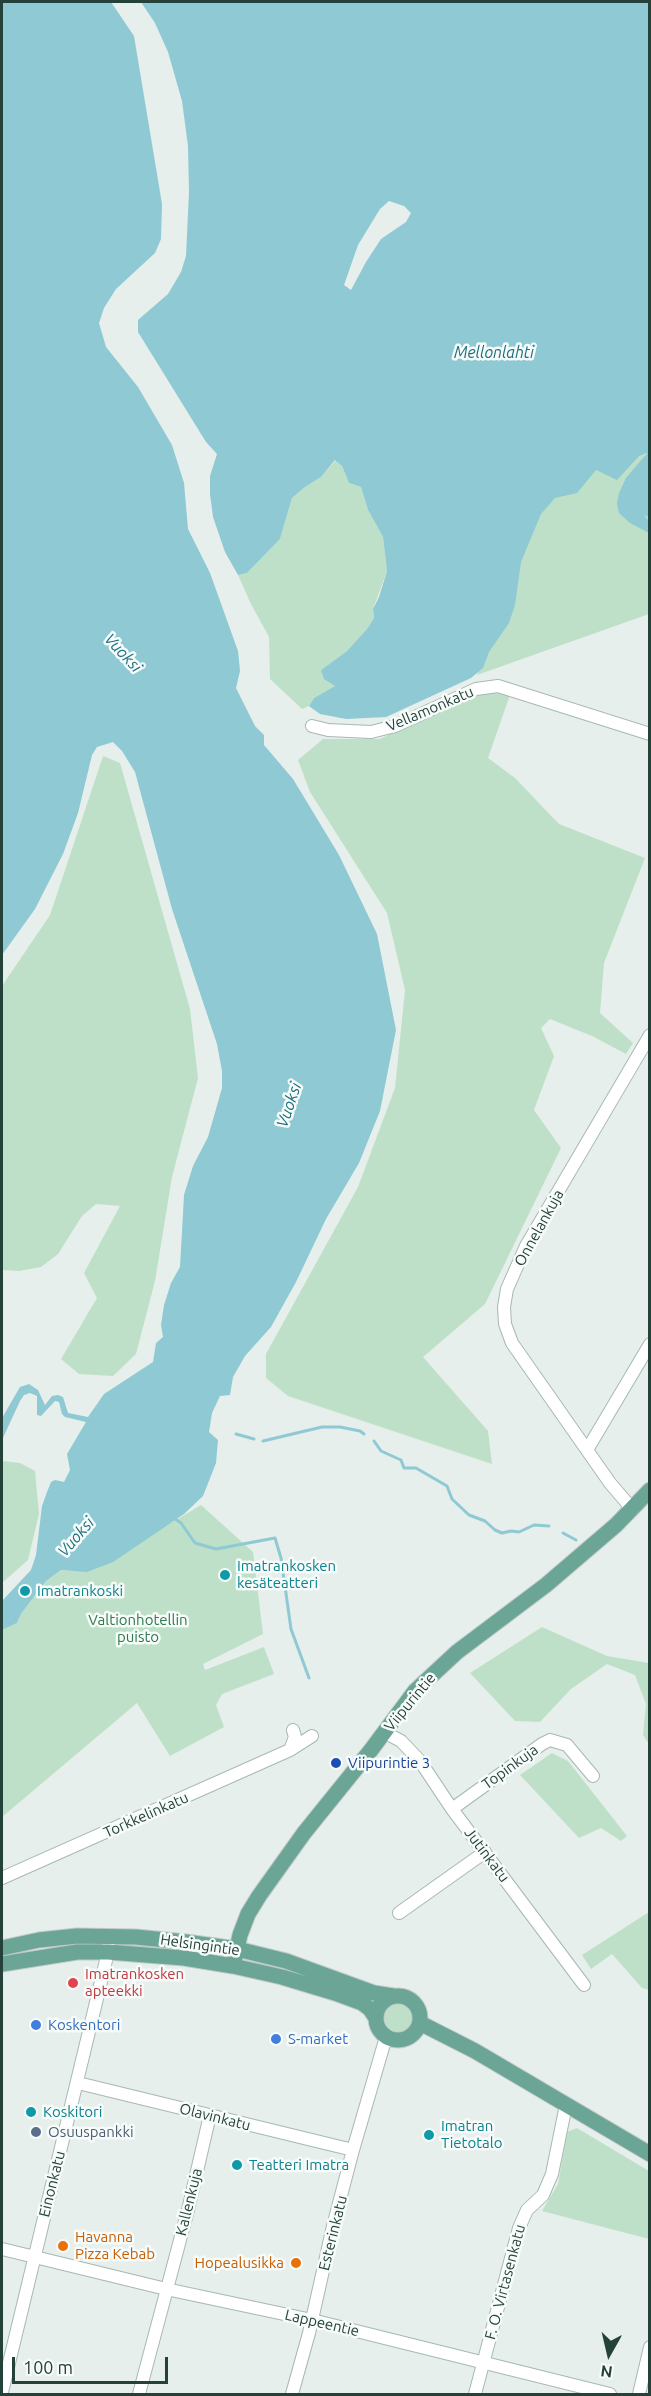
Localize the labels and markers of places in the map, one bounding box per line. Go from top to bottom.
place label: Imatrankosken kesäteatteri [237,1557,336,1592]
marker: Imatrankosken kesäteatteri [218,1568,232,1582]
place label: Imatrankoski [37,1582,123,1600]
marker: Imatrankoski [18,1584,32,1598]
place label: Viipurintie 3 [348,1754,430,1772]
marker: Viipurintie 3 [329,1756,343,1770]
place label: Imatrankosken apteekki [85,1965,184,2000]
marker: Imatrankosken apteekki [66,1976,80,1990]
place label: Koskentori [48,2016,120,2034]
marker: Koskentori [29,2018,43,2032]
place label: S-market [288,2030,348,2048]
marker: S-market [269,2032,283,2046]
place label: Koskitori [43,2103,102,2121]
marker: Koskitori [24,2105,38,2119]
place label: Imatran Tietotalo [441,2117,503,2152]
place label: Osuuspankki [48,2123,134,2141]
marker: Osuuspankki [29,2125,43,2139]
marker: Imatran Tietotalo [422,2128,436,2142]
place label: Teatteri Imatra [249,2156,349,2174]
marker: Teatteri Imatra [230,2158,244,2172]
place label: Havanna Pizza Kebab [75,2228,155,2263]
marker: Havanna Pizza Kebab [56,2239,70,2253]
place label: Hopealusikka [195,2254,284,2272]
marker: Hopealusikka [289,2256,303,2270]

